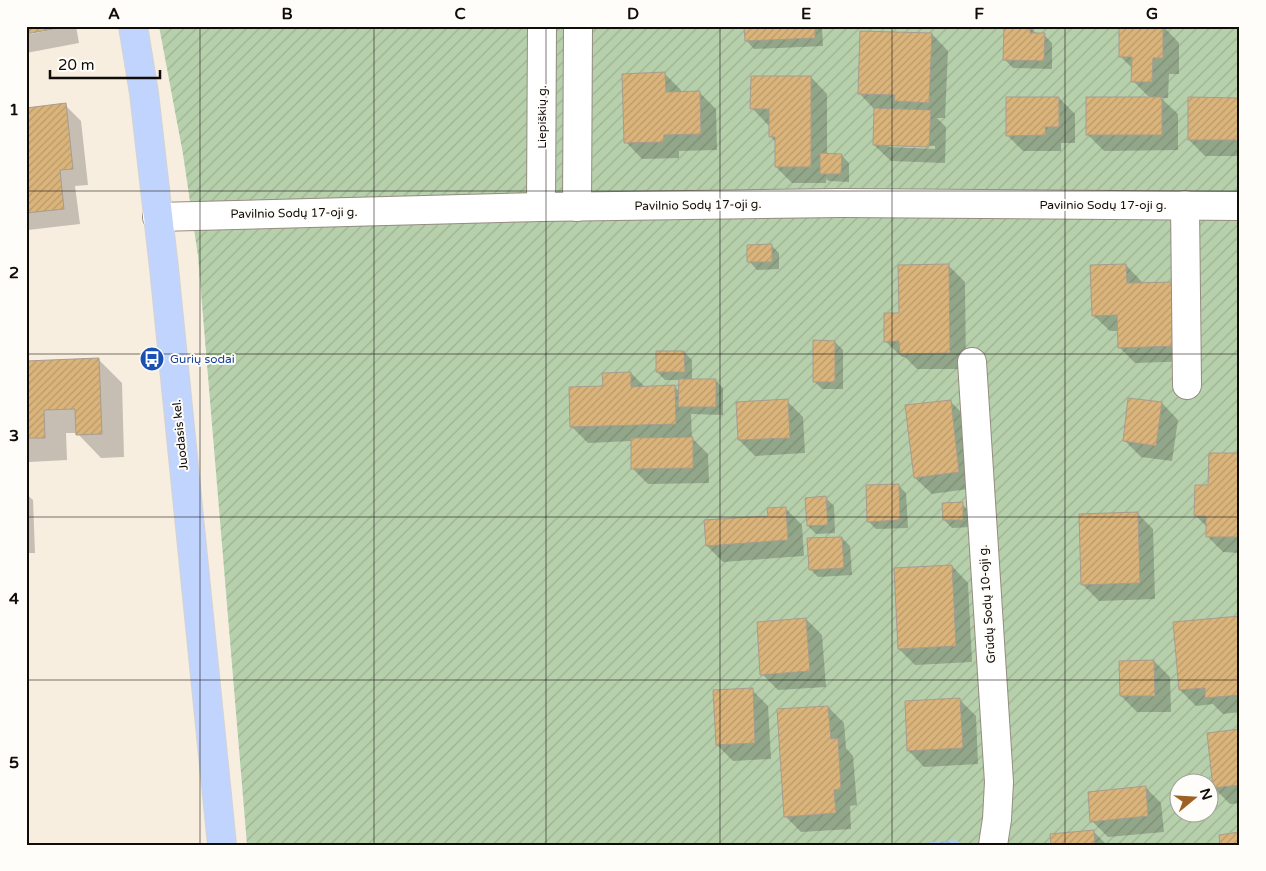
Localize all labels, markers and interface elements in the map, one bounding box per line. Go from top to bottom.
text: A [108,4,120,24]
text: B [281,4,293,24]
text: C [454,4,466,24]
text: D [627,4,639,24]
text: E [801,4,811,24]
text: F [974,4,984,24]
text: G [1146,4,1158,24]
scale bar [50,48,160,80]
text: 20 m [58,56,95,74]
street label: Liepiškių g. [535,85,549,149]
text: 1 [9,100,19,120]
street label: Pavilnio Sodų 17-oji g. [634,197,762,213]
street label: Pavilnio Sodų 17-oji g. [1040,198,1167,212]
street label: Pavilnio Sodų 17-oji g. [230,205,358,221]
text: 2 [9,263,19,283]
bus stop icon: Gurių sodai [139,346,165,372]
place label: Gurių sodai [170,352,235,366]
street label: Juodasis kel. [169,399,191,471]
text: 3 [9,426,19,446]
street label: Grūdų Sodų 10-oji g. [976,544,998,664]
text: 4 [9,589,19,609]
text: 5 [9,753,19,773]
north arrow [1168,774,1218,824]
text: N [1196,786,1216,802]

